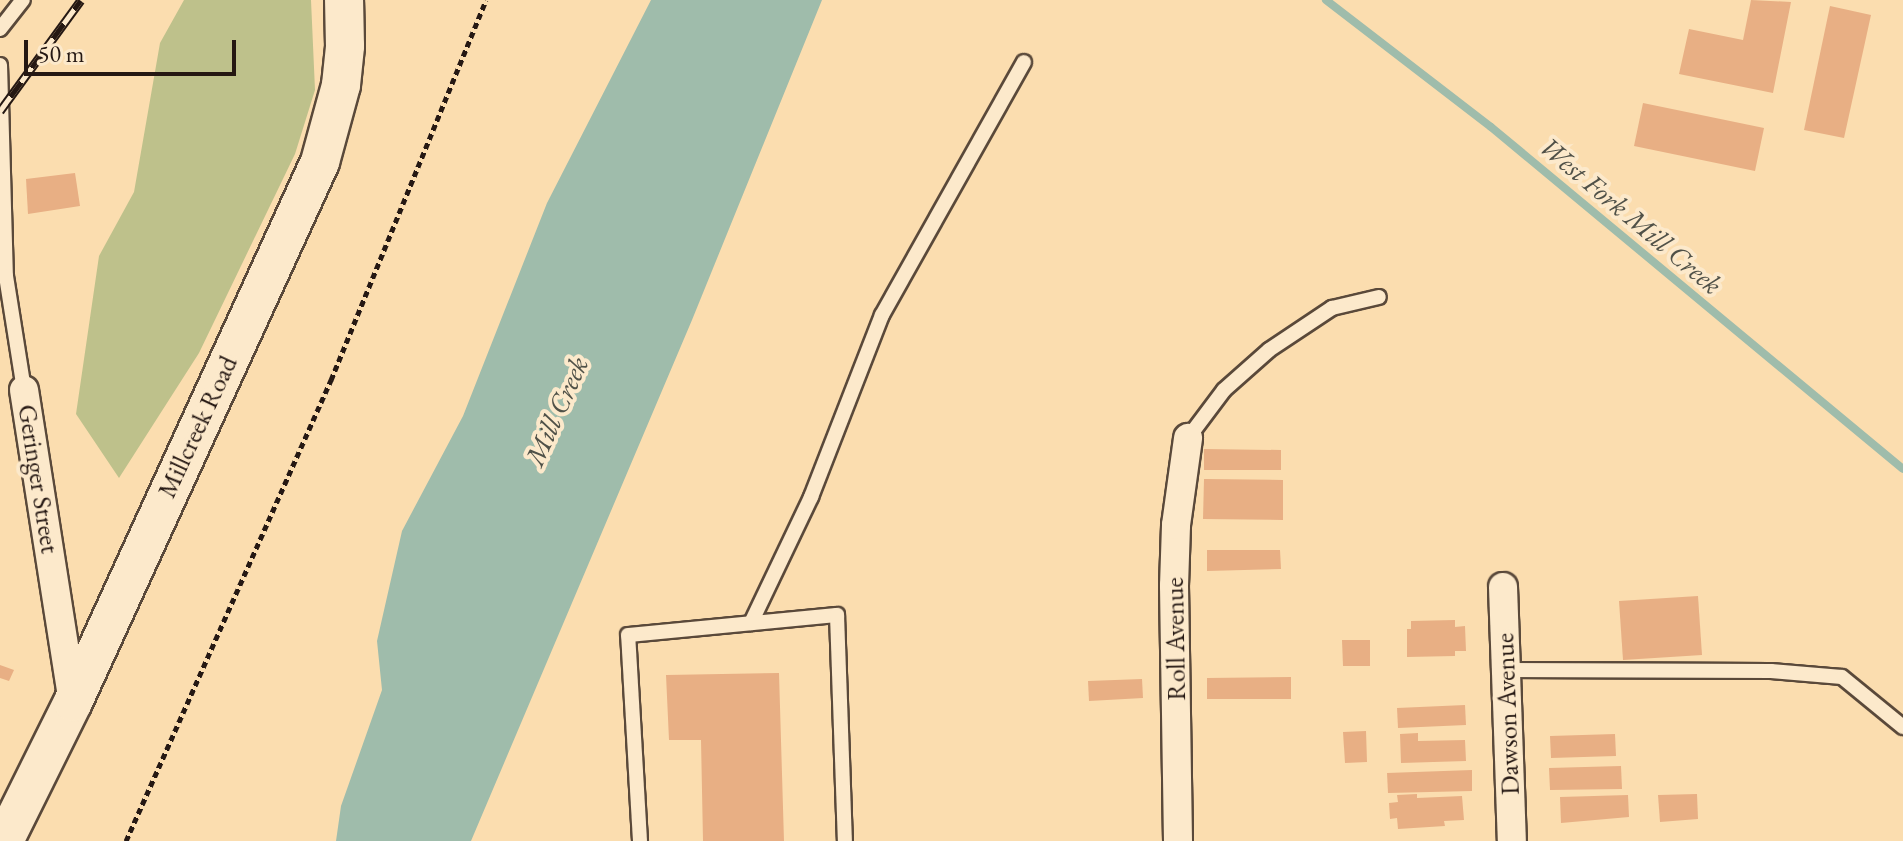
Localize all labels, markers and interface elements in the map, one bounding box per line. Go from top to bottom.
scale bar [28,24,240,74]
text: 50 m [38,38,85,69]
water label: West Fork Mill Creek [1533,129,1729,301]
street label: Millcreek Road [152,351,244,503]
water label: Mill Creek [517,351,595,471]
street label: Geringer Street [11,402,65,556]
street label: Roll Avenue [1159,577,1193,701]
street label: Dawson Avenue [1490,632,1526,796]

